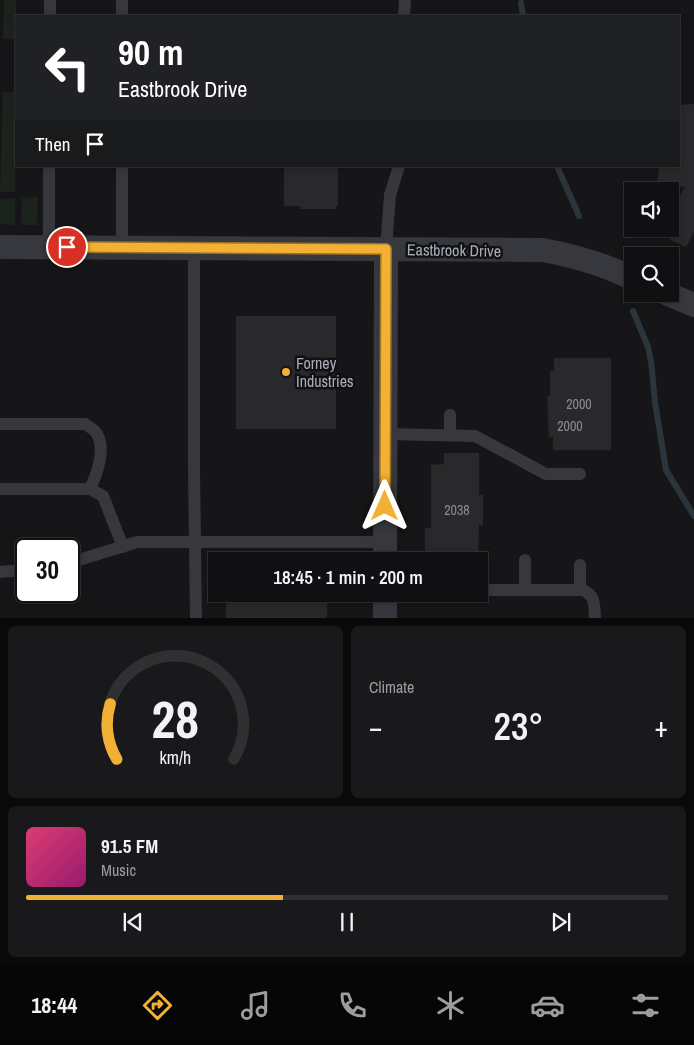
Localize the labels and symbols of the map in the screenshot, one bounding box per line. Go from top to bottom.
pin [46,226,88,268]
street label: Eastbrook Drive [407,238,501,262]
place label: Forney Industries [296,352,354,392]
marker: Forney Industries [280,366,292,378]
house number: 2000 [566,395,592,413]
house number: 2000 [557,417,583,435]
position arrow [358,479,410,531]
house number: 2038 [444,501,470,519]
speed limit sign: 30 [15,538,80,603]

